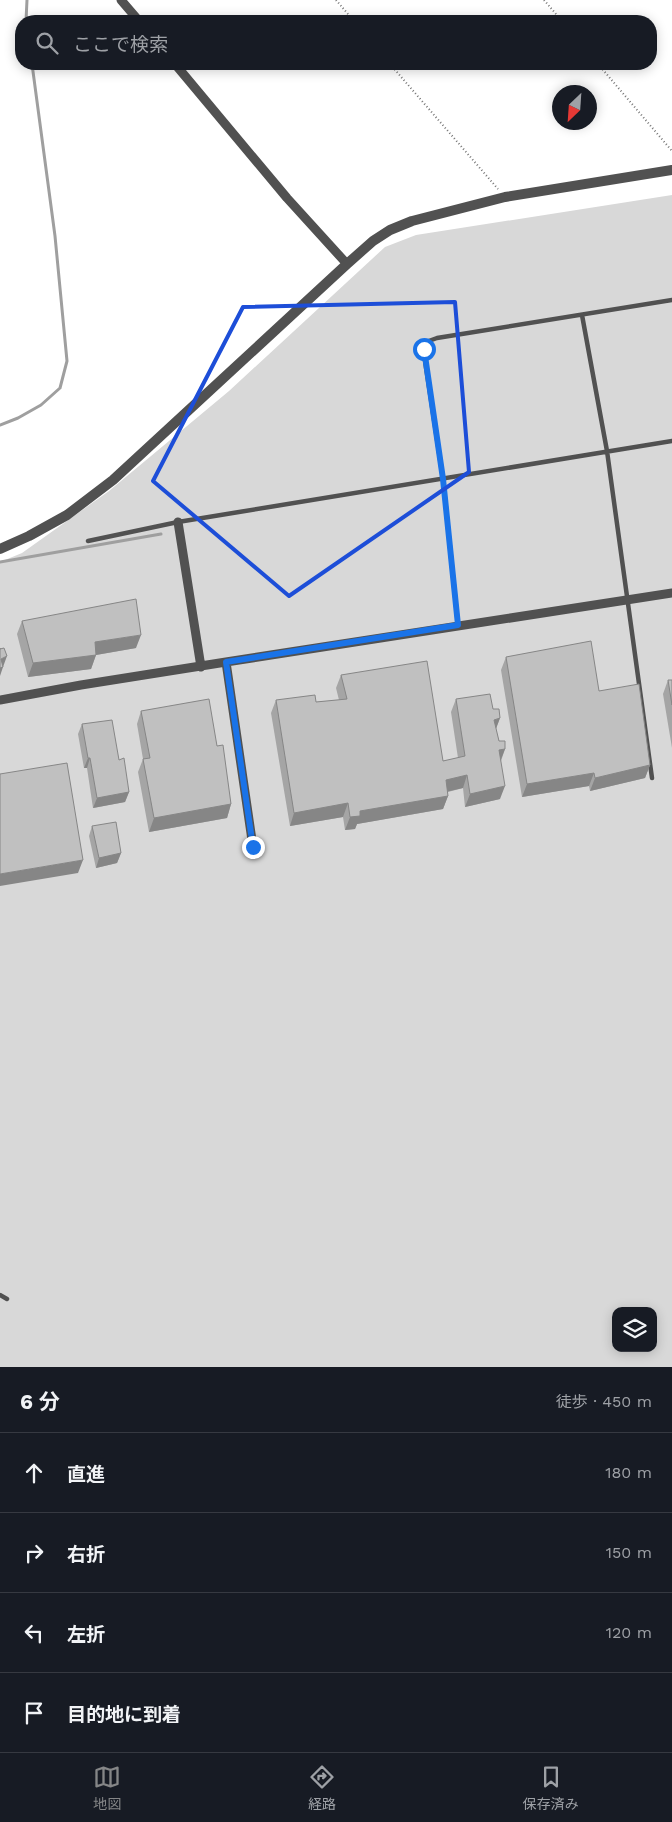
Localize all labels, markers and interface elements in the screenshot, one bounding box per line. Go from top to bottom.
search box [15,15,657,70]
icon: search [33,29,61,57]
text: ここで検索 [73,33,168,56]
north arrow [552,85,597,130]
route start [413,338,436,361]
route end [242,836,265,859]
map controls [612,1307,657,1352]
button: layers [612,1307,657,1352]
text: 6 分 [20,1389,60,1414]
text: 徒歩 · 450 m [556,1392,652,1411]
icon: ahead [20,1459,48,1487]
text: 直進 [67,1463,105,1486]
text: 180 m [605,1463,652,1482]
icon: right [20,1539,48,1567]
text: 右折 [67,1543,105,1566]
text: 150 m [606,1543,652,1562]
icon: left [20,1619,48,1647]
text: 左折 [67,1623,105,1646]
text: 120 m [606,1623,652,1642]
icon: arrive [20,1699,48,1727]
text: 目的地に到着 [67,1703,181,1726]
tab: 地図 [93,1763,121,1813]
tab: 経路 [308,1763,336,1813]
tab: 保存済み [523,1763,579,1813]

